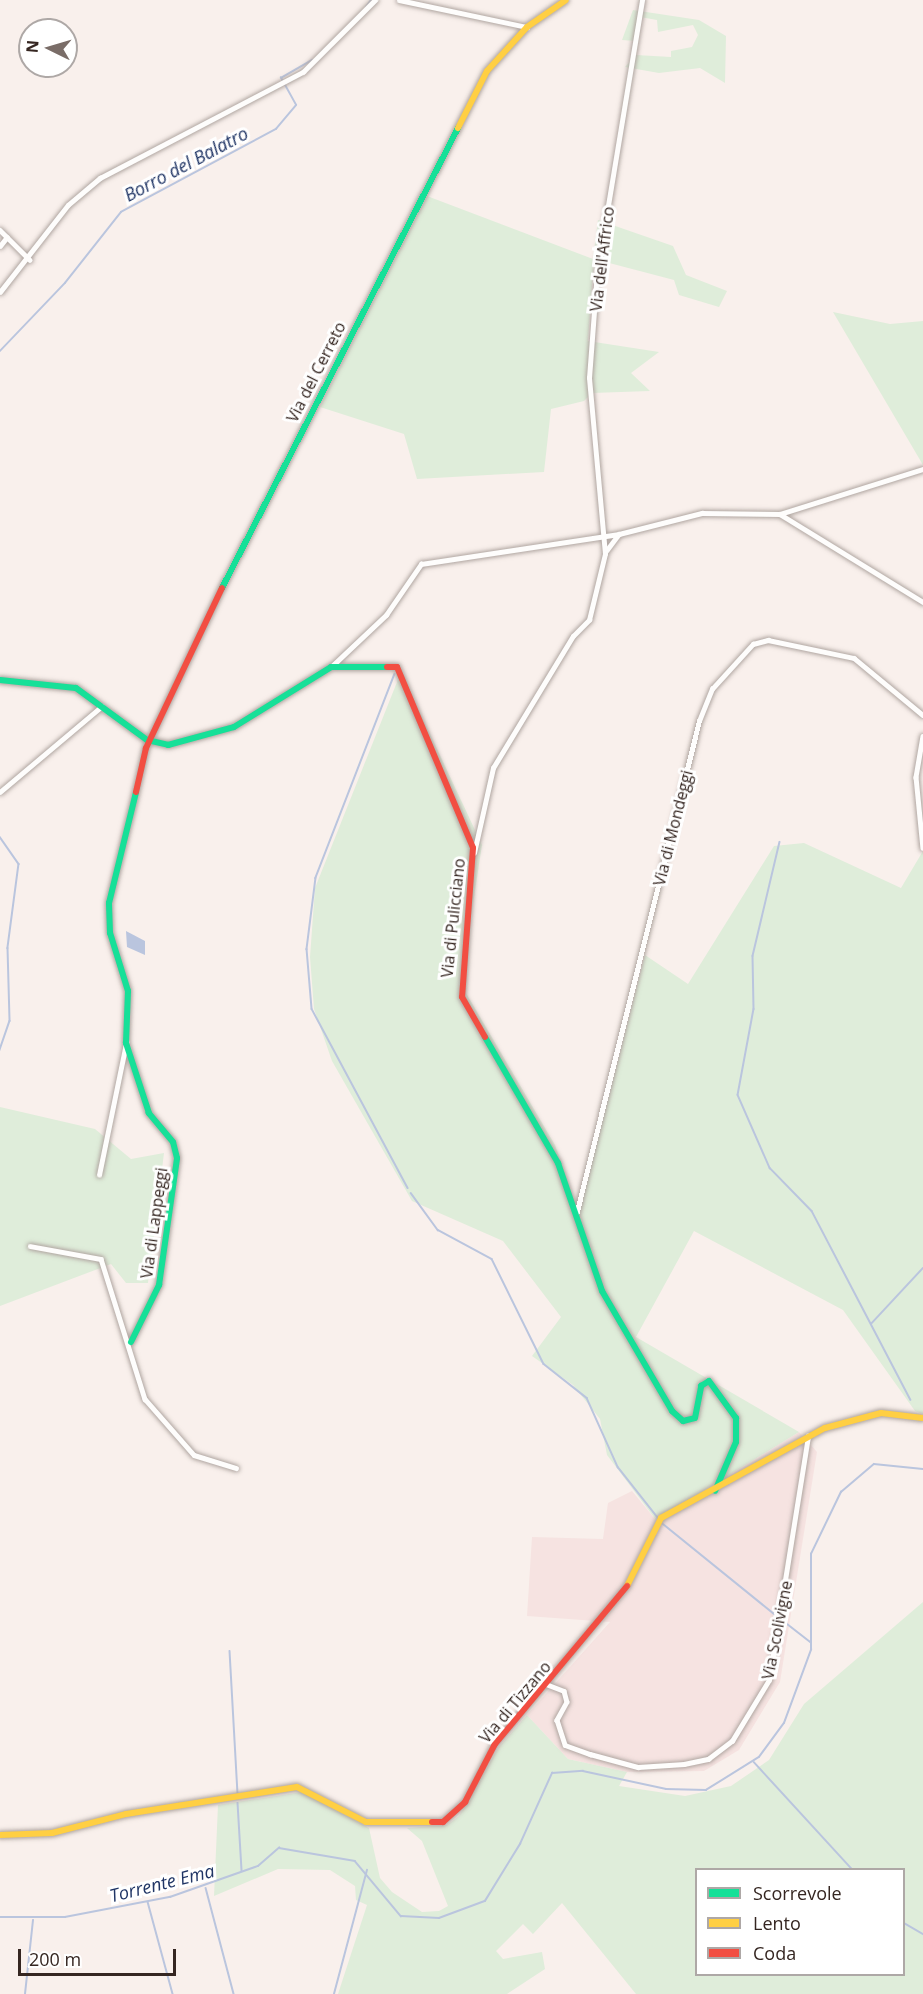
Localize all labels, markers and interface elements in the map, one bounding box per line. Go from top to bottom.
north arrow [18,18,78,78]
text: N [21,39,44,54]
water label: Borro del Balatro [120,122,252,206]
street label: Via dell'Affrico [586,205,618,313]
street label: Via del Cerreto [282,319,350,425]
street label: Via di Mondeggi [649,768,697,888]
street label: Via di Pulicciano [437,857,469,979]
street label: Via di Lappeggi [137,1166,171,1280]
street label: Via Scolivigne [758,1579,796,1681]
street label: Via di Tizzano [475,1657,555,1747]
water label: Torrente Ema [107,1860,217,1906]
legend [695,1868,905,1976]
text: Scorrevole [753,1881,842,1905]
text: Lento [753,1911,801,1935]
scale bar [21,1937,178,1975]
text: Coda [753,1941,796,1965]
text: 200 m [29,1947,81,1971]

